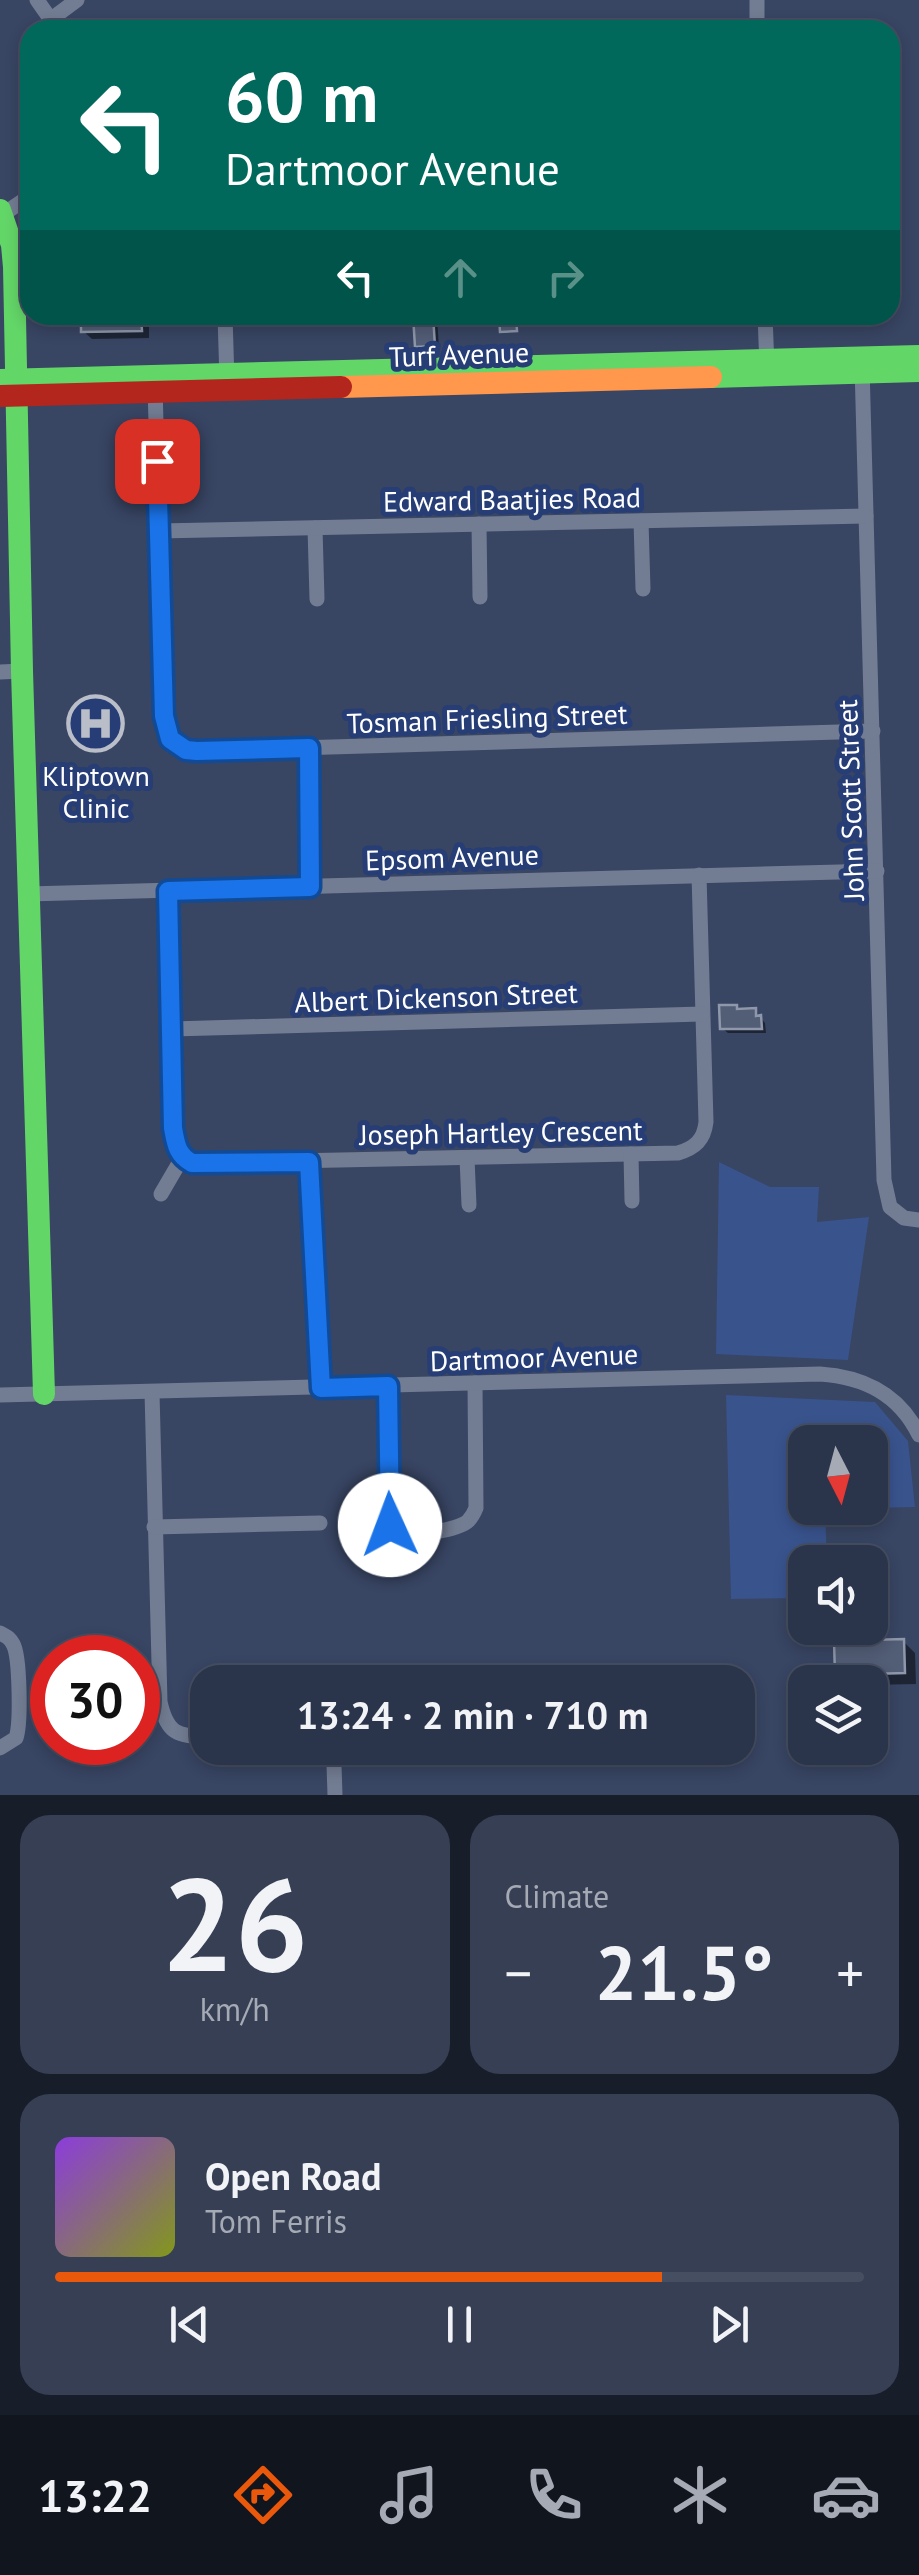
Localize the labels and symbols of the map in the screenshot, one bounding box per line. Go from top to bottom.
street label: Turf Avenue [388,333,530,375]
pin [115,419,200,504]
street label: Edward Baatjies Road [383,478,641,520]
hospital icon: Kliptown Clinic [66,694,126,754]
street label: Tosman Friesling Street [346,695,628,741]
street label: John Scott Street [828,698,872,902]
place label: Kliptown Clinic [42,757,150,826]
street label: Epsom Avenue [365,835,539,879]
street label: Albert Dickenson Street [294,974,579,1020]
street label: Joseph Hartley Crescent [358,1111,643,1153]
street label: Dartmoor Avenue [429,1335,639,1379]
north arrow [788,1425,888,1525]
position arrow [338,1473,442,1577]
speed limit sign: 30 [30,1635,160,1765]

